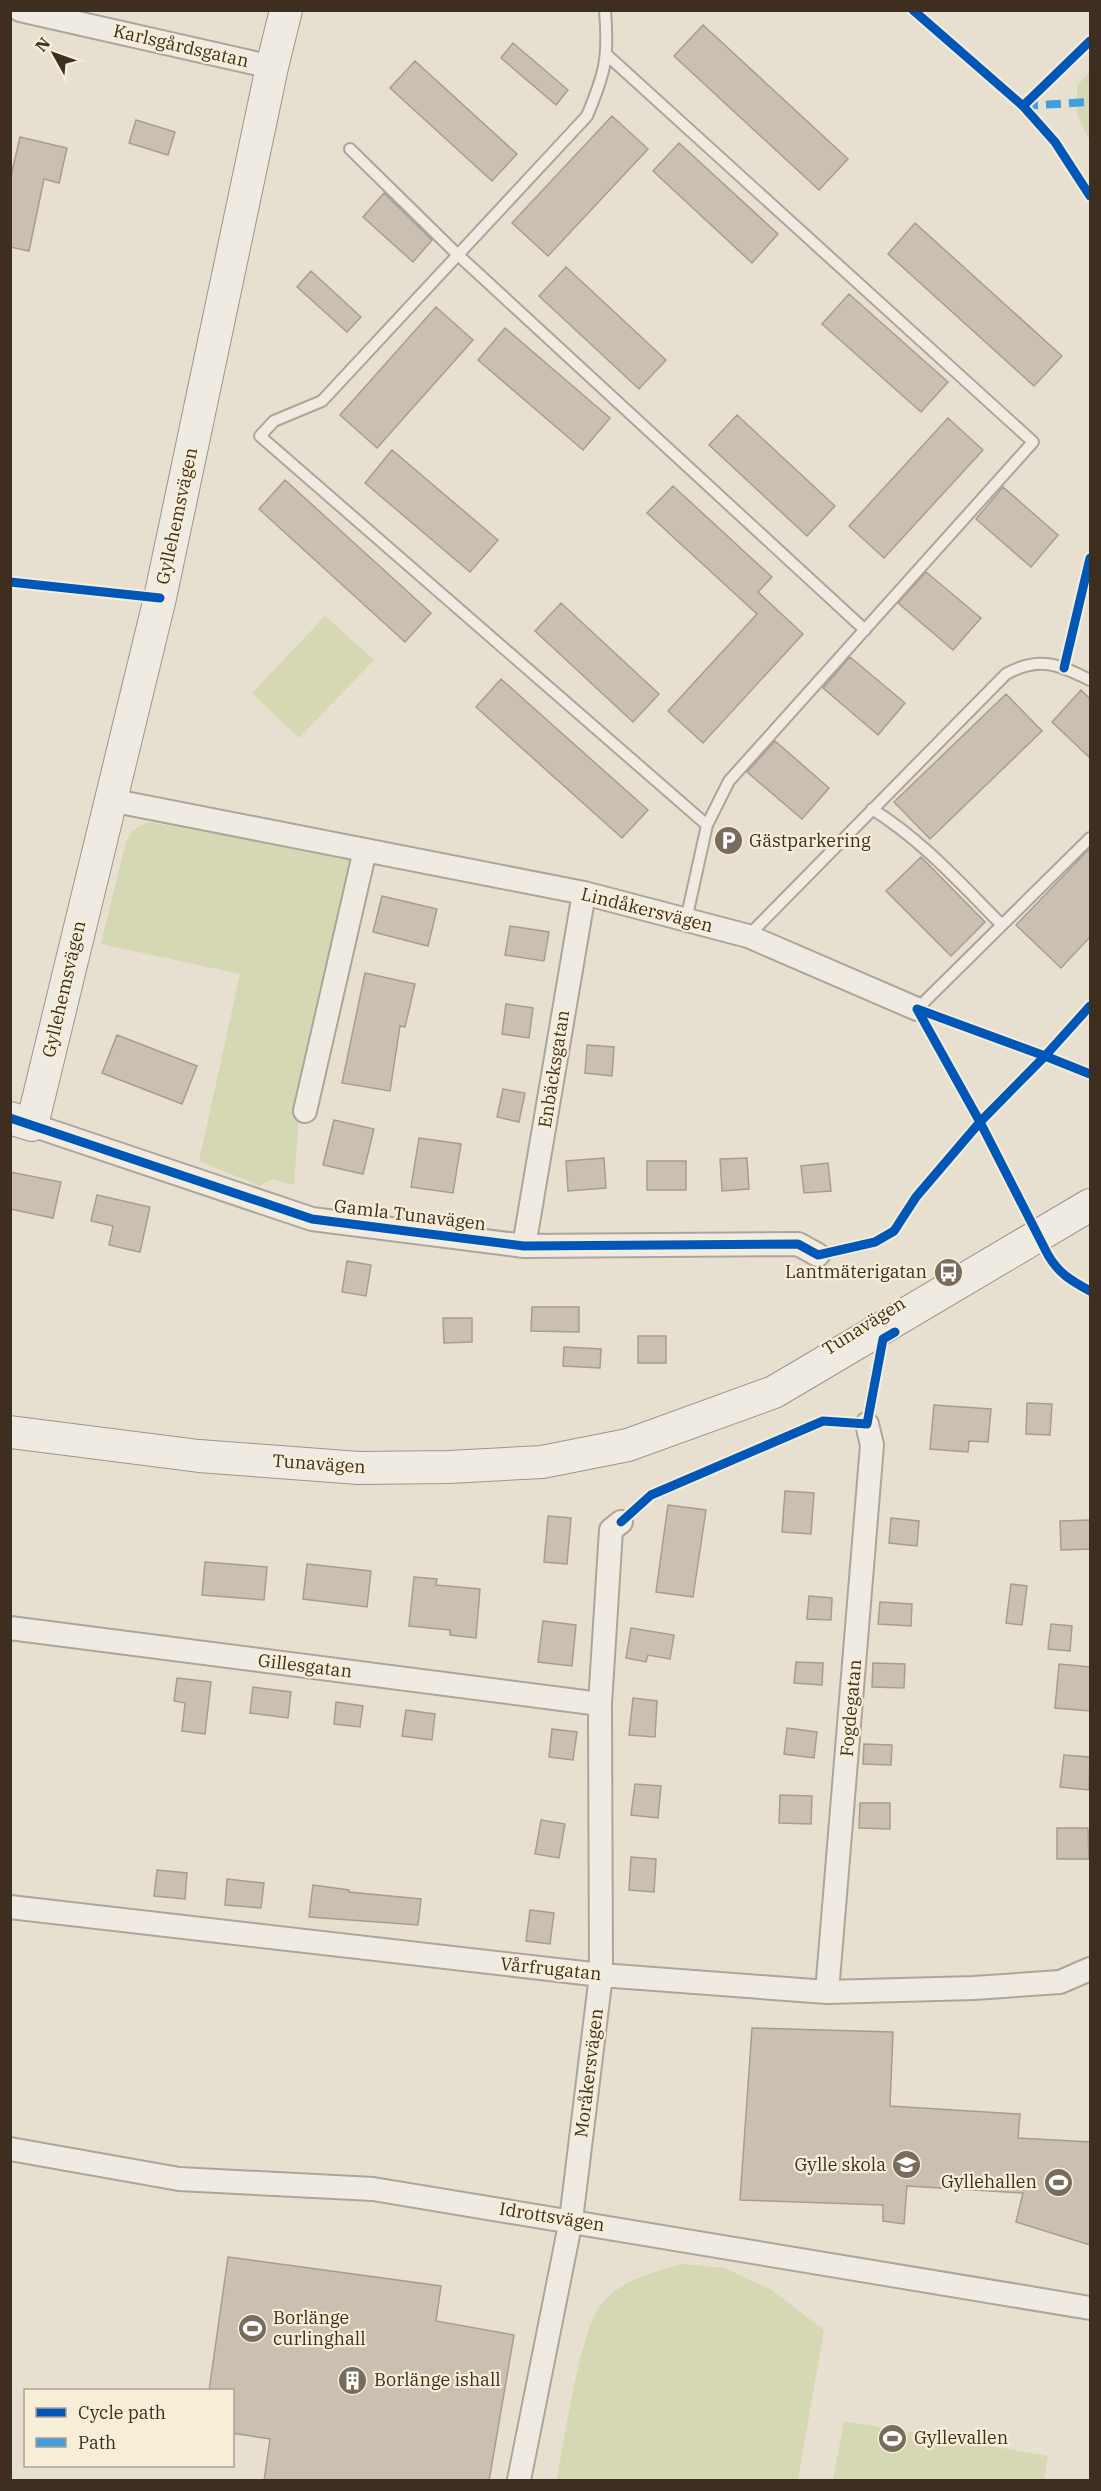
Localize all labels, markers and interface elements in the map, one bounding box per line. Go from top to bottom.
street label: Karlsgårdsgatan [111,19,251,72]
north arrow [24,24,84,84]
text: N [31,33,54,56]
street label: Gyllehemsvägen [151,445,202,587]
parking icon: Gästparkering [712,825,744,857]
place label: Gästparkering [749,829,871,852]
street label: Lindåkersvägen [579,882,715,937]
street label: Gyllehemsvägen [37,918,90,1060]
street label: Enbäcksgatan [533,1008,574,1130]
street label: Gamla Tunavägen [333,1194,487,1235]
bus stop icon: Lantmäterigatan [932,1256,964,1288]
place label: Lantmäterigatan [785,1260,927,1283]
street label: Tunavägen [818,1291,910,1360]
street label: Tunavägen [272,1449,367,1478]
street label: Gillesgatan [257,1648,353,1683]
street label: Fogdegatan [835,1658,866,1758]
street label: Vårfrugatan [499,1952,603,1985]
street label: Moråkersvägen [569,2007,608,2139]
school or university icon: Gylle skola [891,2149,923,2181]
place label: Gylle skola [794,2153,886,2176]
sports icon: Gyllehallen [1042,2166,1074,2198]
place label: Gyllehallen [941,2170,1037,2193]
street label: Idrottsvägen [498,2197,606,2236]
place label: Borlänge curlinghall [273,2306,366,2350]
sports icon: Borlänge curlinghall [236,2312,268,2344]
building icon: Borlänge ishall [337,2364,369,2396]
place label: Borlänge ishall [374,2368,501,2391]
legend [24,2389,234,2467]
text: Cycle path [78,2401,166,2424]
sports icon: Gyllevallen [877,2422,909,2454]
place label: Gyllevallen [914,2426,1008,2449]
text: Path [78,2431,116,2454]

